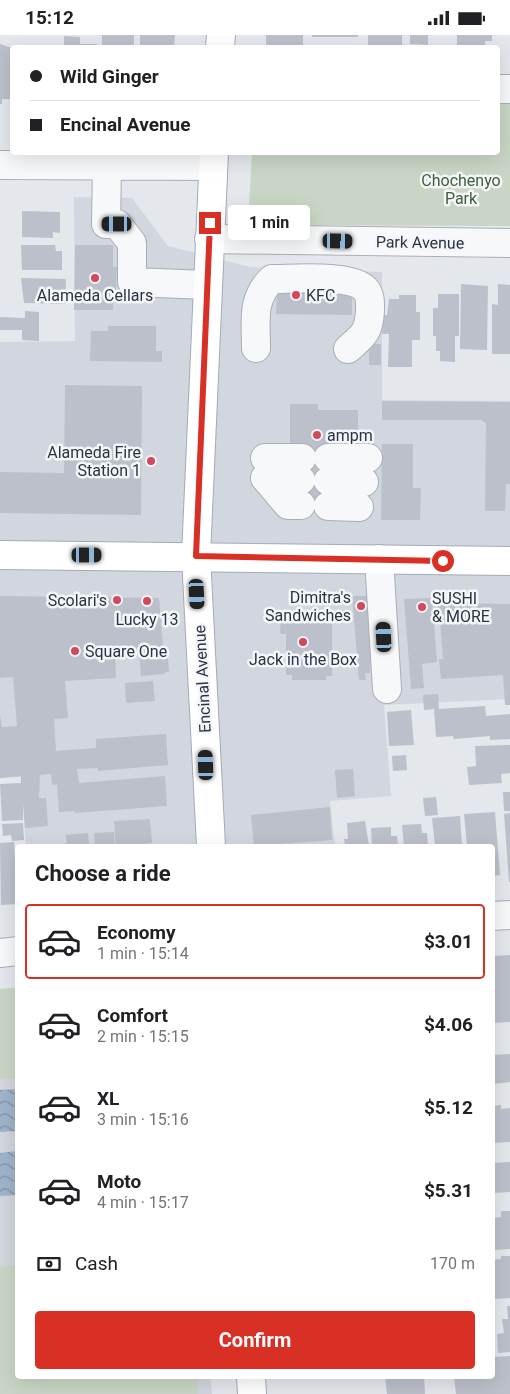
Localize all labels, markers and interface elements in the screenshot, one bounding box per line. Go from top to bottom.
text: 15:12 [25,6,74,29]
text: Wild Ginger [60,65,159,88]
text: Encinal Avenue [60,113,190,136]
park label: Chochenyo Park [421,171,501,208]
callout: 1 min [228,205,310,241]
route end [199,212,221,234]
text: 1 min [249,213,289,232]
car [102,217,132,232]
street label: Park Avenue [376,232,464,253]
car [322,233,353,249]
marker: Alameda Cellars [89,272,101,284]
place label: Alameda Cellars [37,286,153,305]
place label: KFC [306,286,335,305]
marker: KFC [290,289,302,301]
place label: ampm [327,426,373,445]
marker: ampm [311,429,323,441]
place label: Alameda Fire Station 1 [47,443,141,480]
marker: Alameda Fire Station 1 [145,455,157,467]
car [72,548,102,563]
route start [432,550,454,572]
car [188,579,205,609]
place label: Dimitra's Sandwiches [265,588,351,625]
place label: SUSHI & MORE [432,589,490,626]
place label: Scolari's [48,591,107,610]
marker: Scolari's [111,594,123,606]
marker: Lucky 13 [141,595,153,607]
marker: Dimitra's Sandwiches [355,600,367,612]
marker: SUSHI & MORE [416,601,428,613]
place label: Lucky 13 [115,610,179,629]
car [375,622,392,652]
street label: Encinal Avenue [190,625,215,733]
marker: Jack in the Box [297,636,309,648]
place label: Square One [85,642,167,661]
marker: Square One [69,645,81,657]
place label: Jack in the Box [249,650,357,669]
car [197,750,214,780]
text: Choose a ride [35,861,171,886]
icon: car [37,919,82,964]
text: Economy [97,921,176,944]
text: $3.01 [424,930,473,953]
text: 1 min · 15:14 [97,944,189,963]
icon: car [37,1002,82,1047]
text: Comfort [97,1004,168,1027]
text: $4.06 [424,1013,473,1036]
text: 2 min · 15:15 [97,1027,189,1046]
icon: car [37,1085,82,1130]
text: XL [97,1087,119,1110]
text: $5.12 [424,1096,473,1119]
text: 3 min · 15:16 [97,1110,189,1129]
icon: car [37,1168,82,1213]
text: Moto [97,1170,141,1193]
text: $5.31 [424,1179,473,1202]
text: 4 min · 15:17 [97,1193,189,1212]
icon: cash [35,1250,63,1278]
text: Cash [75,1252,118,1275]
text: 170 m [430,1254,475,1273]
button: Confirm [35,1311,475,1369]

